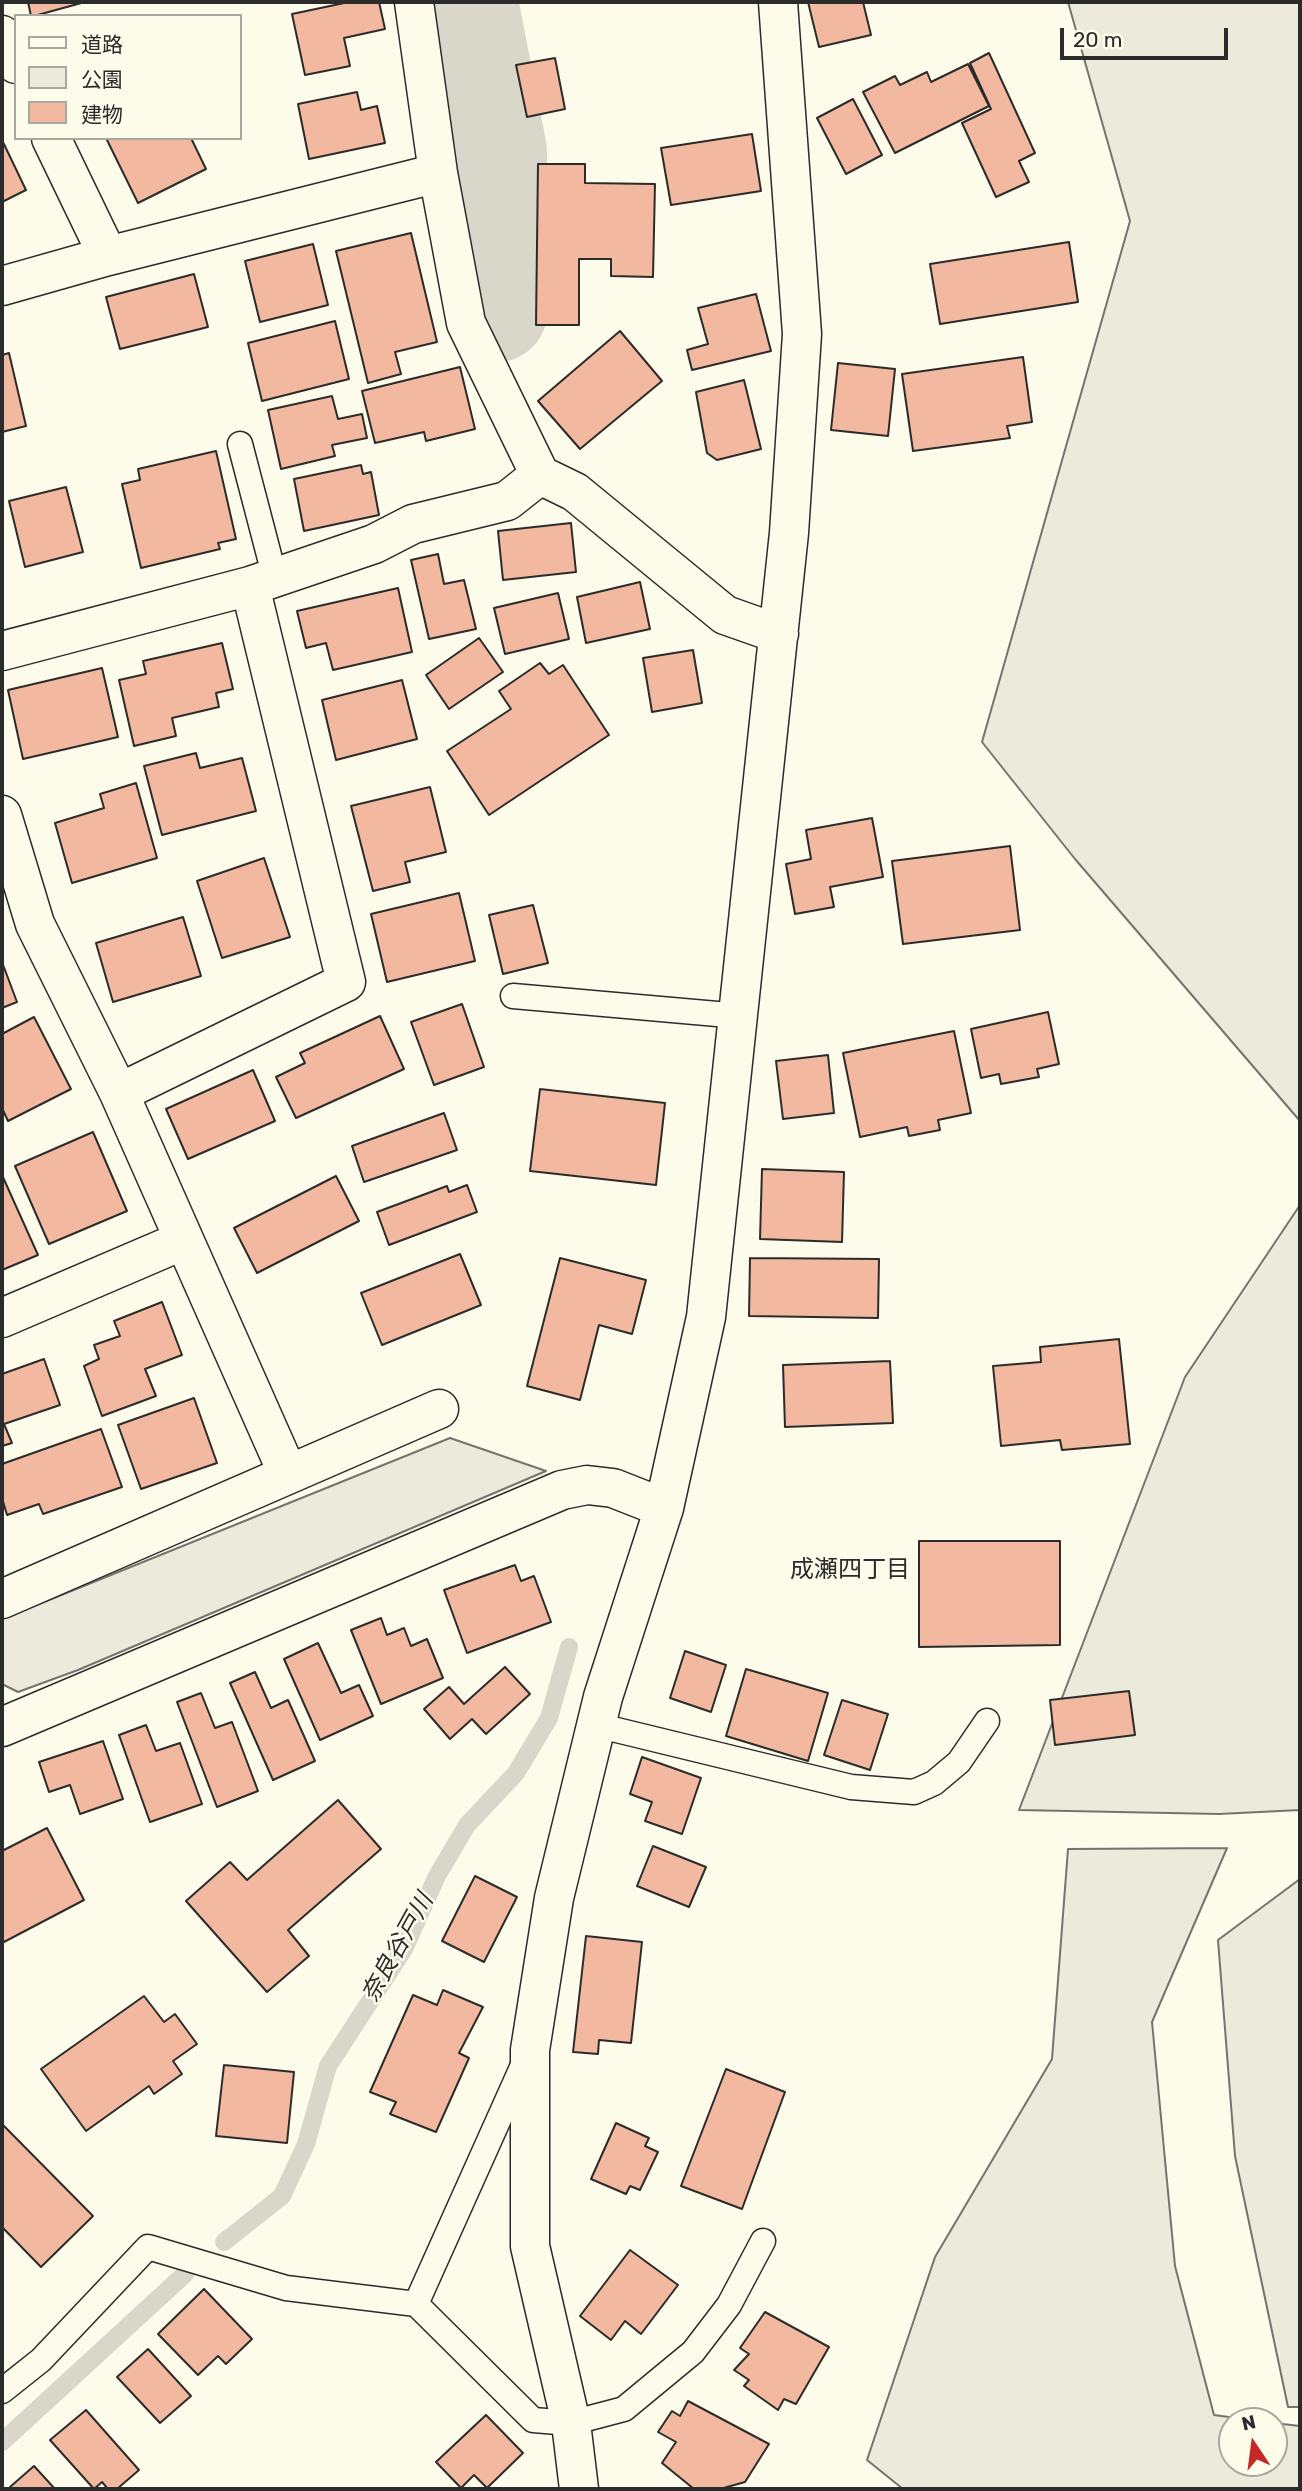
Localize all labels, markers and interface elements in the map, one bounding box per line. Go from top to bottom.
legend [14,14,242,140]
scale bar [1064,14,1232,58]
text: 20 m [1073,27,1122,52]
text: 道路 [81,32,123,57]
text: 公園 [81,67,123,92]
text: 建物 [81,102,123,127]
district label: 成瀬四丁目 [790,1556,910,1584]
water label: 奈良谷戸川 [356,1889,440,2007]
north arrow [1218,2407,1288,2477]
text: N [1239,2410,1258,2436]

